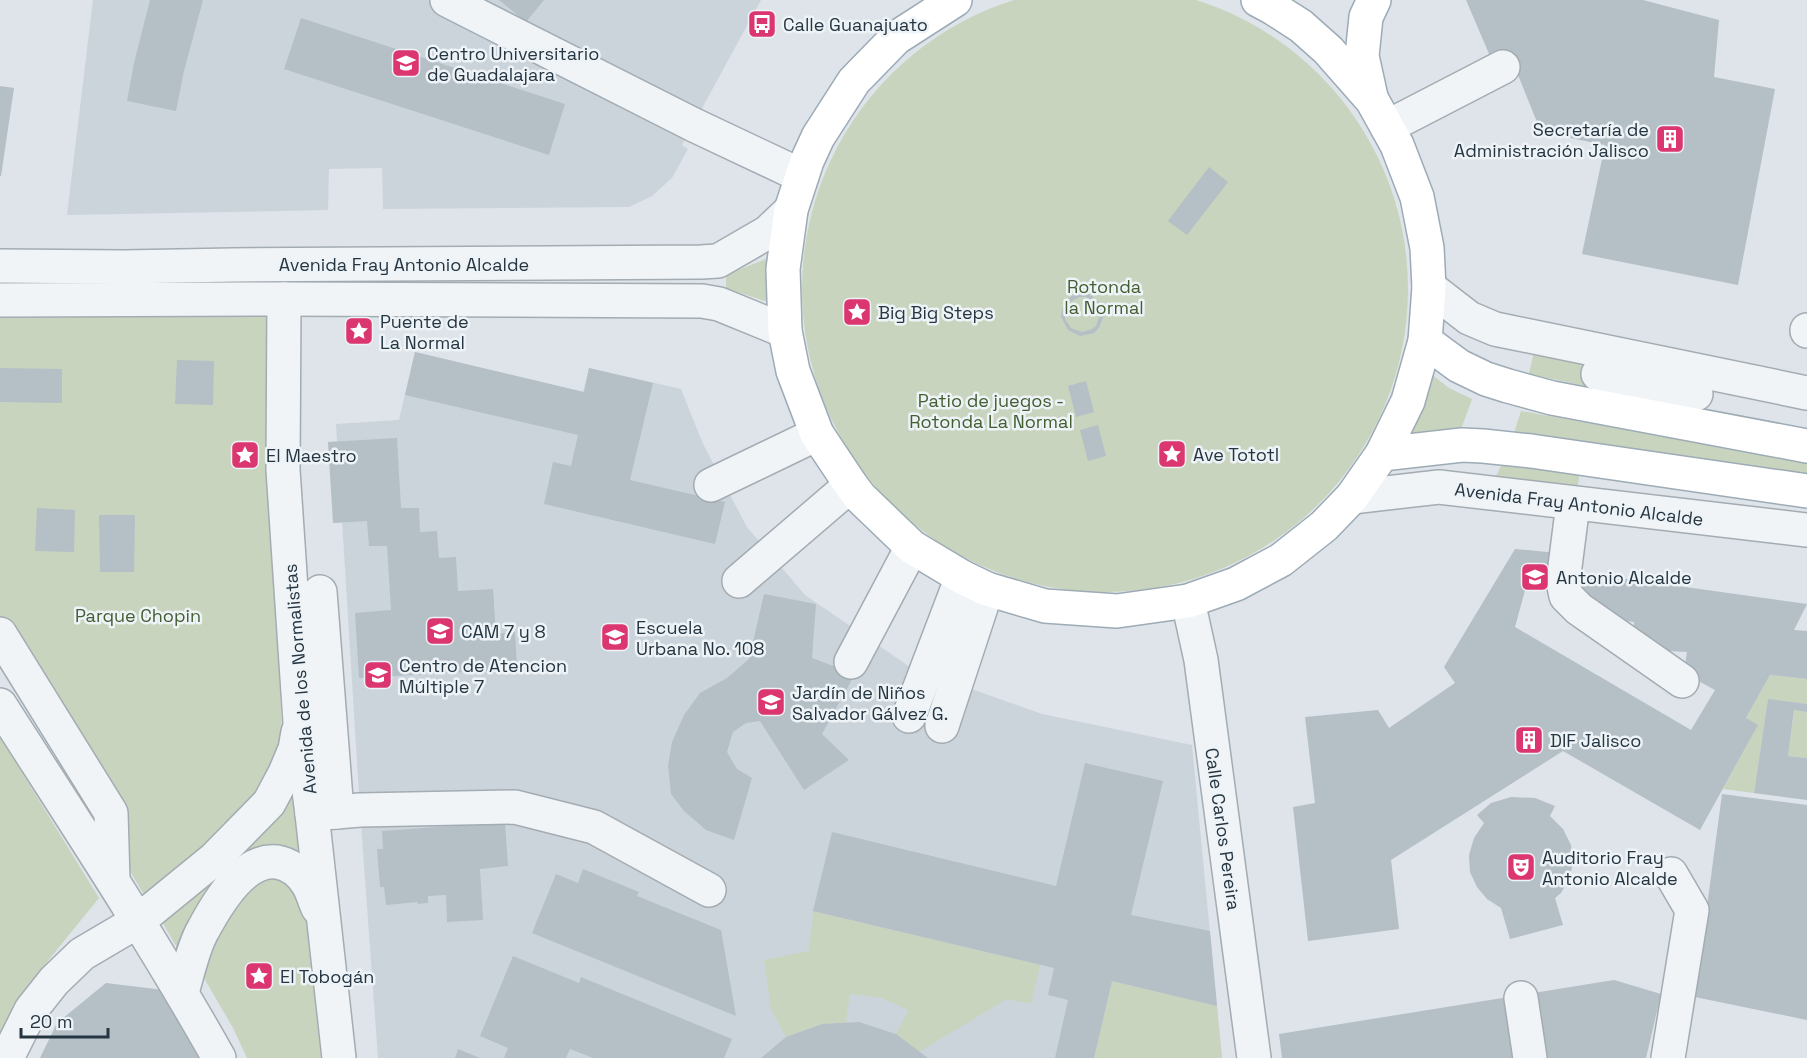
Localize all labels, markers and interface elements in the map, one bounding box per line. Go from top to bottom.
bus stop icon: Calle Guanajuato [746,8,778,40]
place label: Calle Guanajuato [783,13,928,36]
place label: Centro Universitario de Guadalajara [427,42,599,86]
school or university icon: Centro Universitario de Guadalajara [390,47,422,79]
place label: Secretaría de Administración Jalisco [1454,118,1649,162]
building icon: Secretaría de Administración Jalisco [1654,123,1686,155]
street label: Avenida Fray Antonio Alcalde [279,253,529,276]
park label: Rotonda la Normal [1064,275,1144,319]
place icon: Big Big Steps [841,296,873,328]
place label: Big Big Steps [878,301,994,324]
place label: Puente de La Normal [380,310,469,354]
place icon: Puente de La Normal [343,315,375,347]
park label: Patio de juegos - Rotonda La Normal [909,389,1073,433]
place icon: Ave Tototl [1156,438,1188,470]
place icon: El Maestro [229,439,261,471]
place label: Ave Tototl [1193,443,1279,466]
place label: El Maestro [266,444,357,467]
street label: Avenida Fray Antonio Alcalde [1453,477,1705,531]
school or university icon: Antonio Alcalde [1519,561,1551,593]
street label: Avenida de los Normalistas [278,563,322,795]
place label: Antonio Alcalde [1556,566,1692,589]
park label: Parque Chopin [75,604,201,627]
school or university icon: CAM 7 y 8 [424,615,456,647]
place label: Escuela Urbana No. 108 [636,616,765,660]
place label: CAM 7 y 8 [461,620,546,643]
school or university icon: Escuela Urbana No. 108 [599,621,631,653]
place label: Centro de Atencion Múltiple 7 [399,654,567,698]
school or university icon: Centro de Atencion Múltiple 7 [362,659,394,691]
place label: Jardín de Niños Salvador Gálvez G. [792,681,948,725]
school or university icon: Jardín de Niños Salvador Gálvez G. [755,686,787,718]
building icon: DIF Jalisco [1513,724,1545,756]
place label: DIF Jalisco [1550,729,1641,752]
street label: Calle Carlos Pereira [1200,746,1246,912]
place label: Auditorio Fray Antonio Alcalde [1542,846,1678,890]
theatre icon: Auditorio Fray Antonio Alcalde [1505,851,1537,883]
place icon: El Tobogán [243,960,275,992]
place label: El Tobogán [280,965,374,988]
scale bar [21,1001,108,1039]
text: 20 m [30,1010,73,1033]

